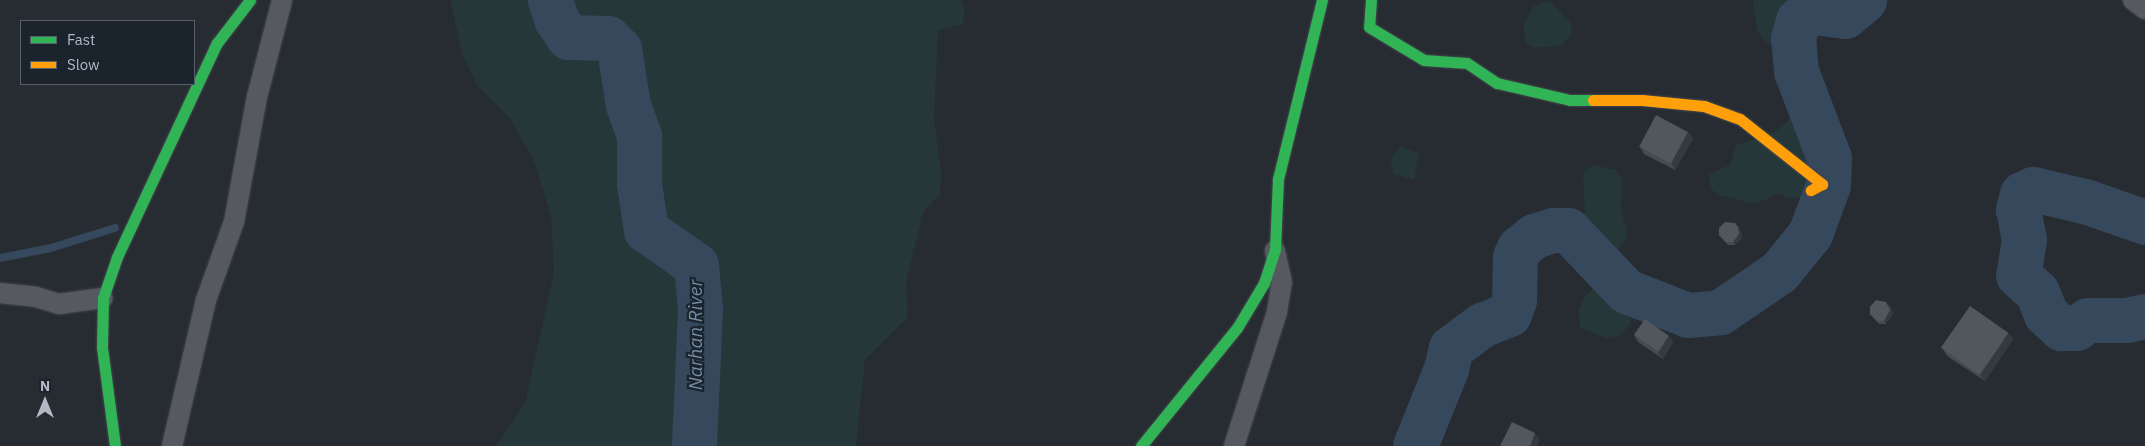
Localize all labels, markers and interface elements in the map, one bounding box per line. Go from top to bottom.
legend [20,20,195,85]
text: Fast [67,30,95,49]
text: Slow [67,55,100,74]
water label: Narhan River [685,280,707,390]
north arrow [20,376,70,426]
text: N [40,377,50,395]

